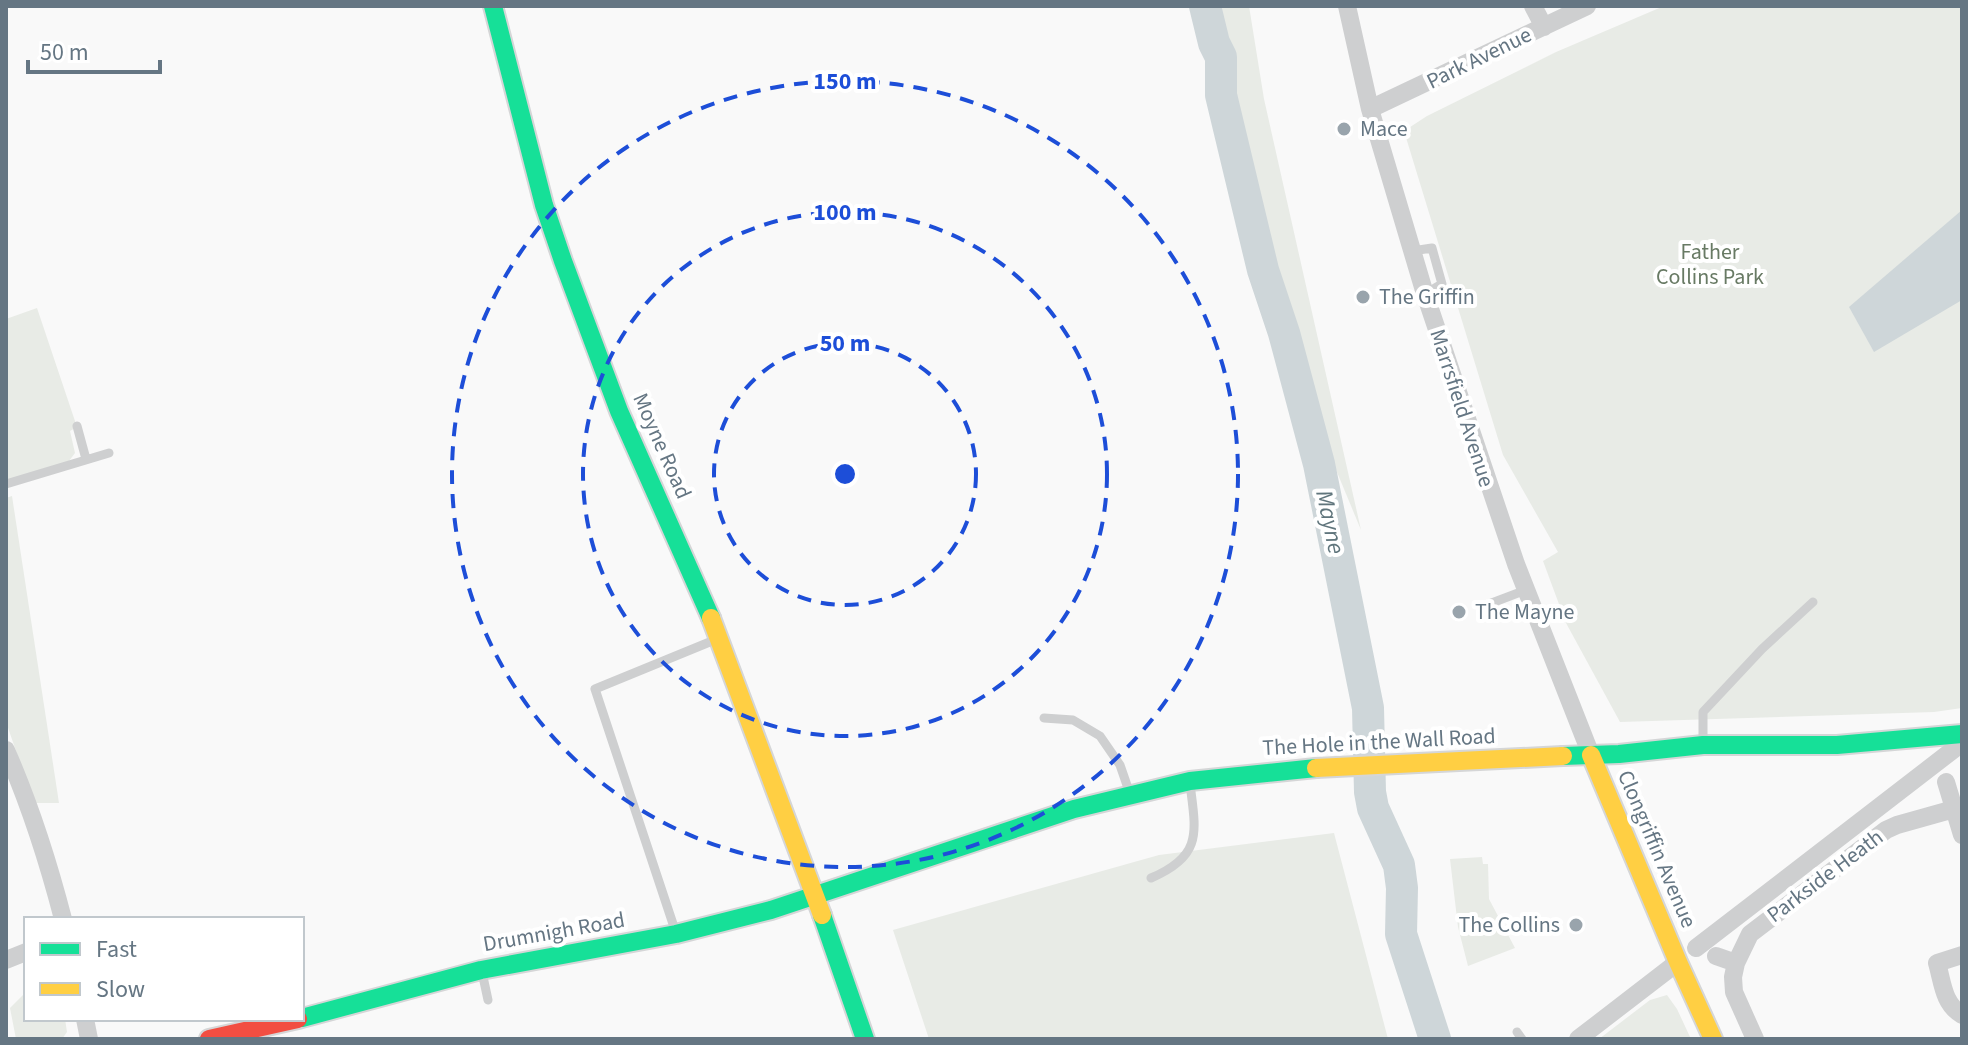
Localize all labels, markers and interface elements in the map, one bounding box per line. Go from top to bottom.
street label: Park Avenue [1421,19,1537,97]
scale bar [28,24,160,74]
text: 50 m [40,35,89,70]
text: 150 m [813,64,877,99]
place label: Mace [1360,113,1408,145]
marker: Mace [1335,120,1353,138]
text: 100 m [813,195,877,230]
park label: Father Collins Park [1656,236,1764,293]
place label: The Griffin [1379,281,1475,313]
marker: The Griffin [1354,288,1372,306]
street label: Marrsfield Avenue [1421,325,1503,491]
text: 50 m [820,326,870,361]
street label: Moyne Road [624,388,700,504]
centre of rings [831,460,859,488]
water label: Mayne [1306,487,1354,557]
place label: The Mayne [1475,596,1574,628]
marker: The Mayne [1450,603,1468,621]
street label: The Hole in the Wall Road [1261,720,1497,764]
street label: Clongriffin Avenue [1609,765,1705,933]
street label: Parkside Heath [1760,822,1890,930]
street label: Drumnigh Road [481,904,627,960]
place label: The Collins [1459,909,1560,941]
marker: The Collins [1567,916,1585,934]
legend [24,917,304,1021]
text: Fast [96,932,137,967]
text: Slow [96,972,145,1007]

